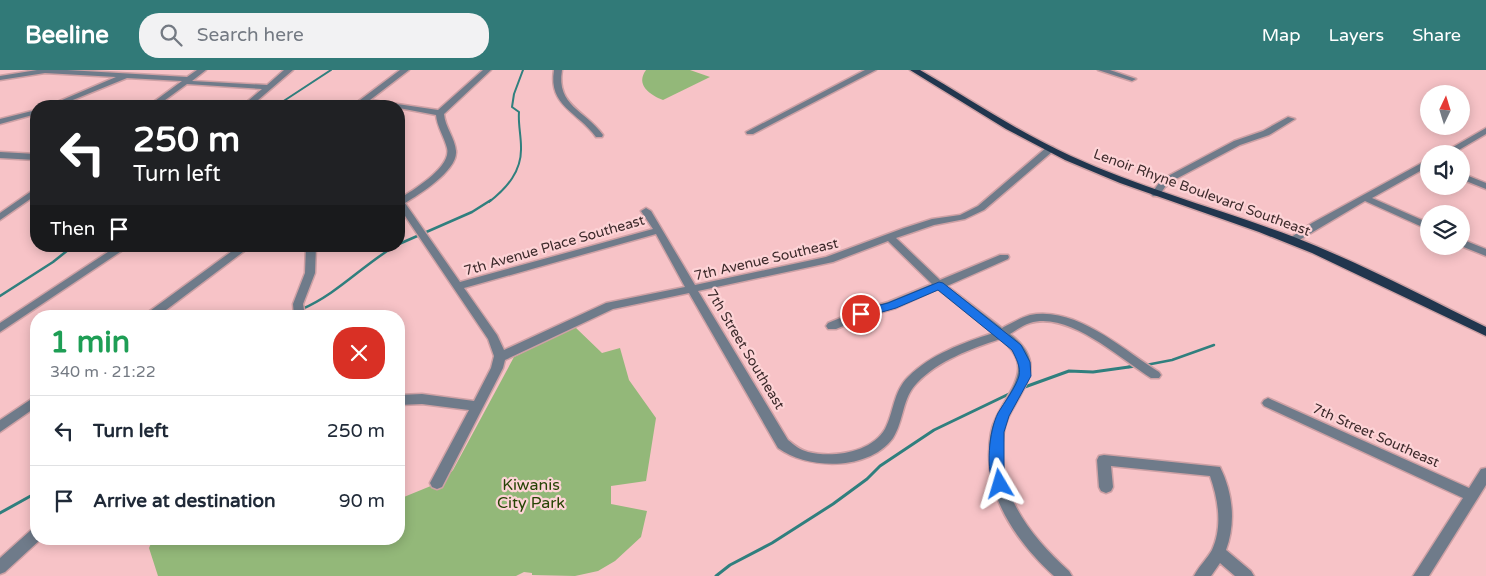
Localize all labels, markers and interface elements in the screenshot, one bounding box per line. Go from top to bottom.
search box [139,13,489,58]
text: Beeline [25,21,109,50]
icon: search [157,21,185,49]
text: Search here [197,24,304,46]
text: Map [1262,24,1301,46]
text: Layers [1329,24,1384,46]
text: Share [1412,24,1461,46]
north arrow [1420,85,1470,135]
map controls [1420,85,1470,255]
text: 250 m [133,119,240,161]
icon: left [50,120,115,185]
street label: Lenoir Rhyne Boulevard Southeast [1091,145,1313,240]
button: sound [1420,145,1470,195]
text: Turn left [133,161,221,187]
button: layers [1420,205,1470,255]
street label: 7th Avenue Place Southeast [462,211,647,279]
icon: arrive [105,215,133,243]
text: Then [50,218,95,240]
street label: 7th Avenue Southeast [692,234,840,284]
street label: 7th Street Southeast [703,286,789,413]
pin [840,293,882,335]
icon: arrive [847,300,875,328]
text: 1 min [50,324,130,361]
button: close [333,327,385,379]
text: 340 m · 21:22 [50,362,156,382]
street label: 7th Street Southeast [1310,400,1443,471]
icon: left [50,417,78,445]
text: Turn left [93,420,169,442]
text: 250 m [327,420,385,442]
position arrow [973,457,1025,509]
park label: Kiwanis City Park [497,475,565,513]
icon: arrive [50,487,78,515]
text: Arrive at destination [93,490,276,512]
text: 90 m [339,490,385,512]

